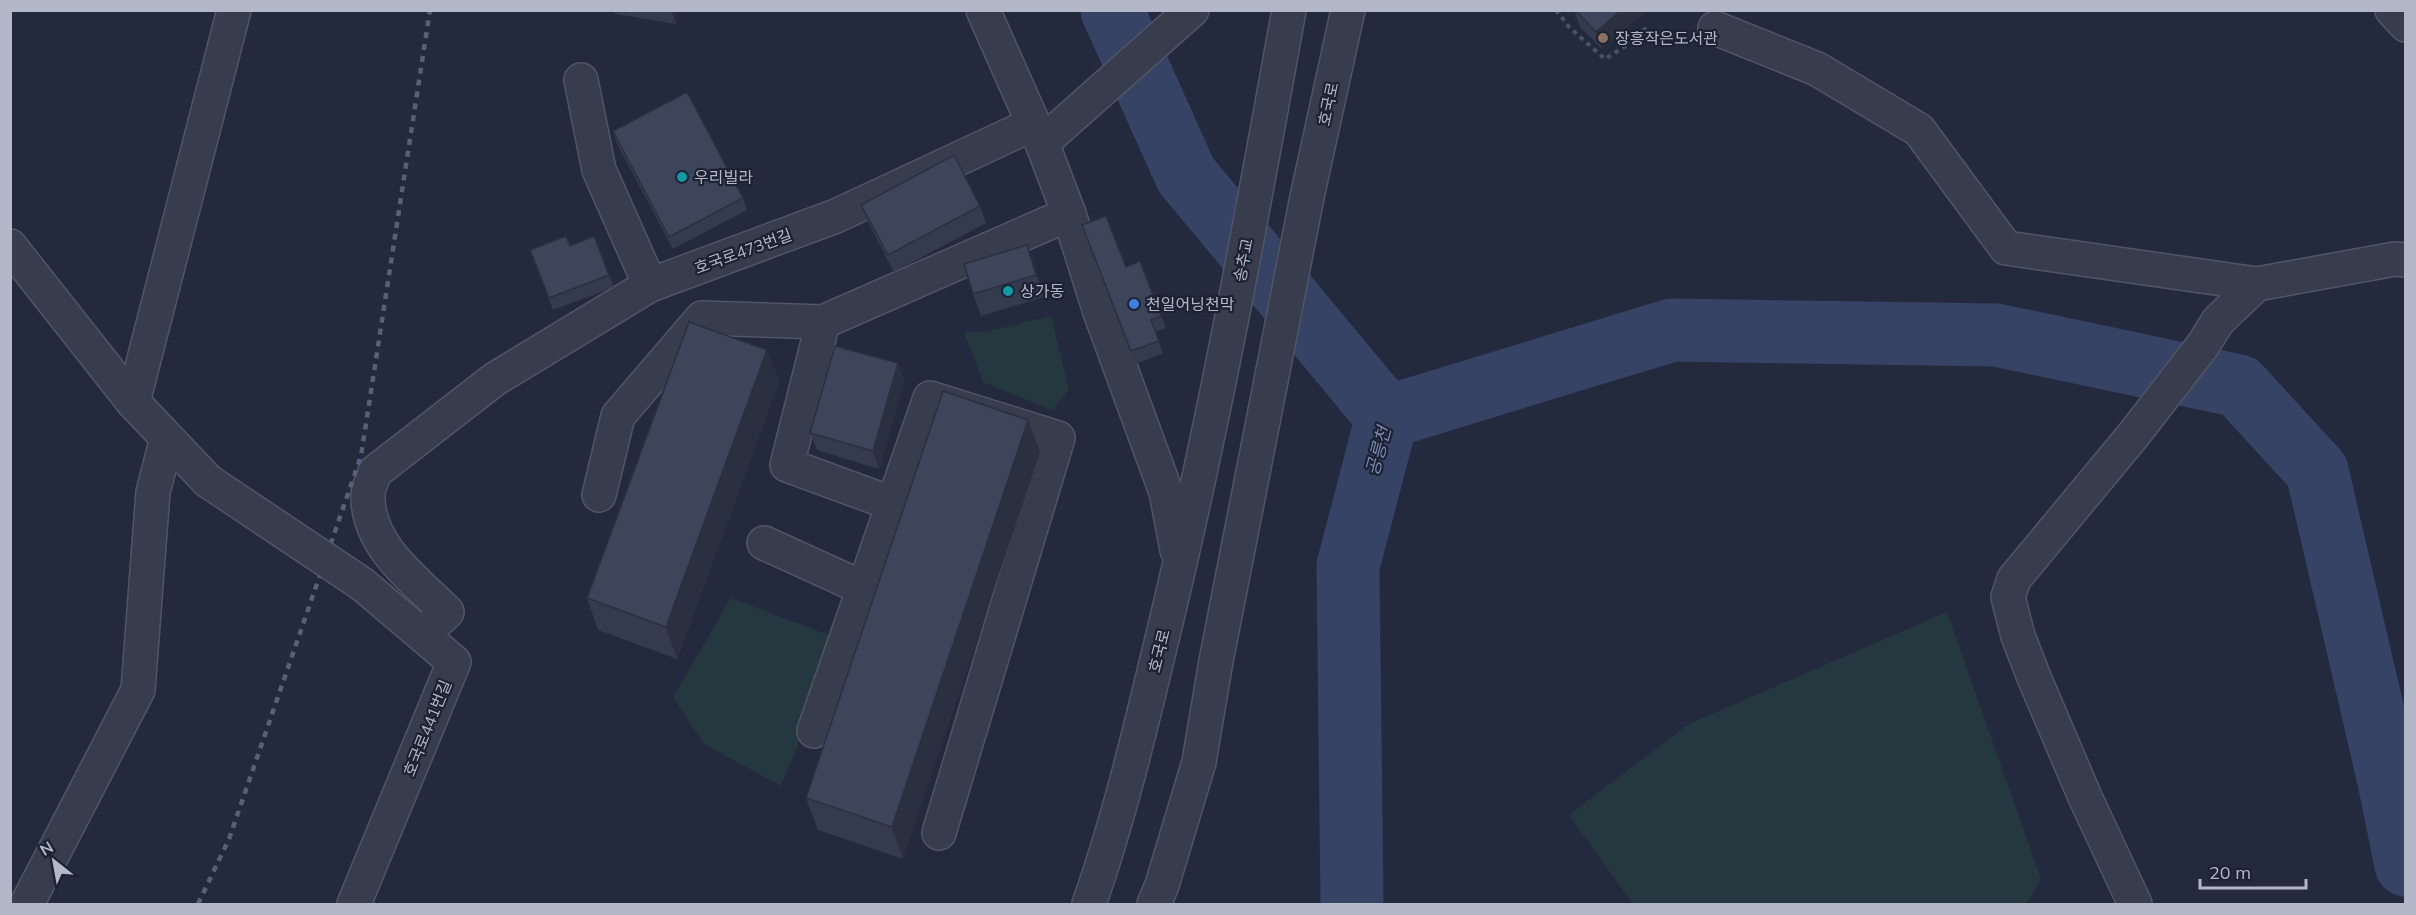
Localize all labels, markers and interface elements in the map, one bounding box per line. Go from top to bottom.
place label: 장흥작은도서관 [1615,28,1718,48]
marker: 장흥작은도서관 [1596,31,1610,45]
street label: 호국로 [1314,80,1342,128]
place label: 우리빌라 [694,167,753,187]
marker: 우리빌라 [675,170,689,184]
street label: 호국로473번길 [691,224,795,278]
street label: 송추교 [1229,236,1257,284]
place label: 상가동 [1020,281,1064,301]
marker: 상가동 [1001,284,1015,298]
place label: 천일어닝천막 [1146,294,1235,314]
marker: 천일어닝천막 [1127,297,1141,311]
water label: 공릉천 [1360,422,1396,478]
street label: 호국로 [1144,627,1174,675]
street label: 호국로441번길 [399,677,455,779]
north arrow [24,831,84,891]
text: N [36,836,57,860]
scale bar [2200,852,2306,890]
text: 20 m [2209,861,2251,884]

